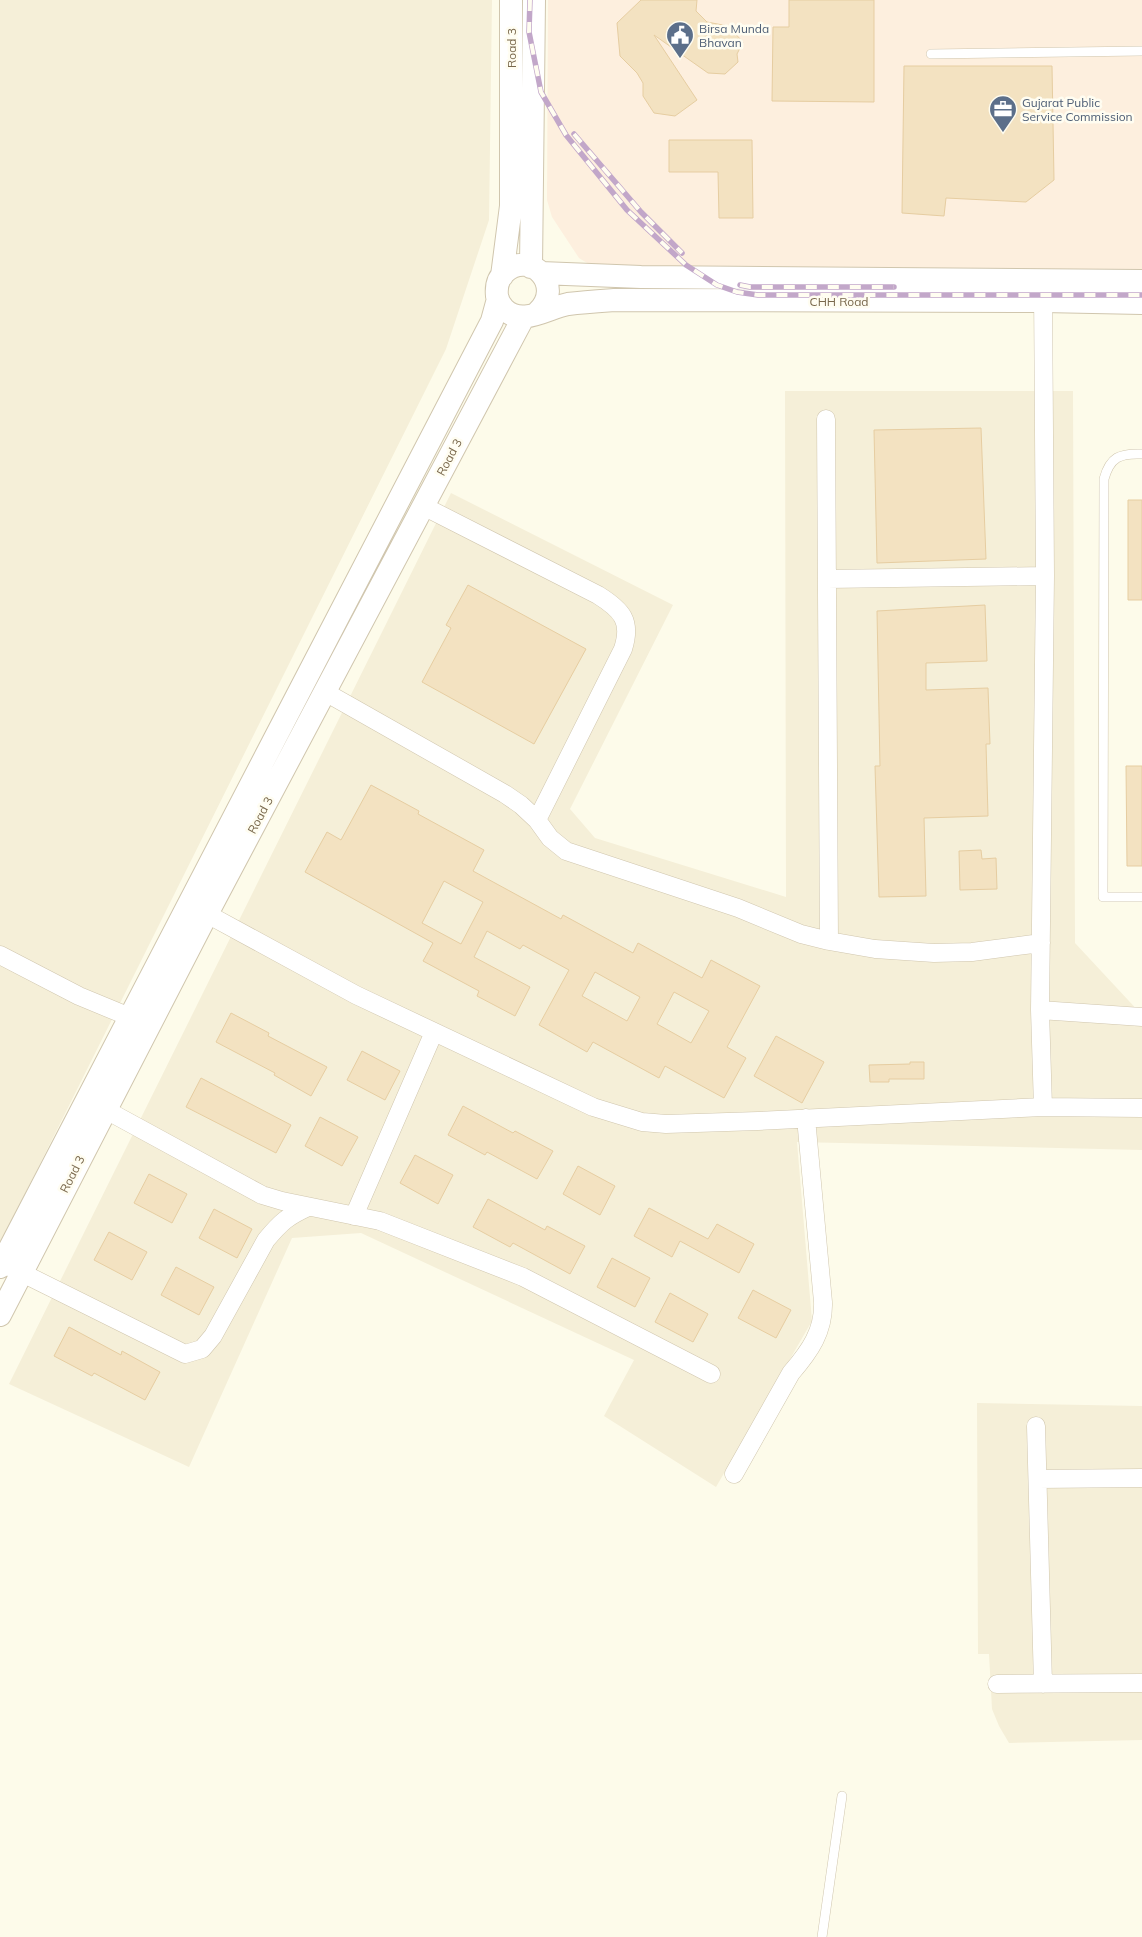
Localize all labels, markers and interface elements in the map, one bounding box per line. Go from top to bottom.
public building icon: Birsa Munda Bhavan [665,20,695,59]
place label: Birsa Munda Bhavan [699,21,769,50]
street label: Road 3 [504,28,519,68]
office icon: Gujarat Public Service Commission [988,94,1018,133]
place label: Gujarat Public Service Commission [1022,95,1133,124]
street label: CHH Road [809,294,869,309]
street label: Road 3 [433,436,465,478]
street label: Road 3 [244,794,276,836]
street label: Road 3 [56,1153,88,1195]

